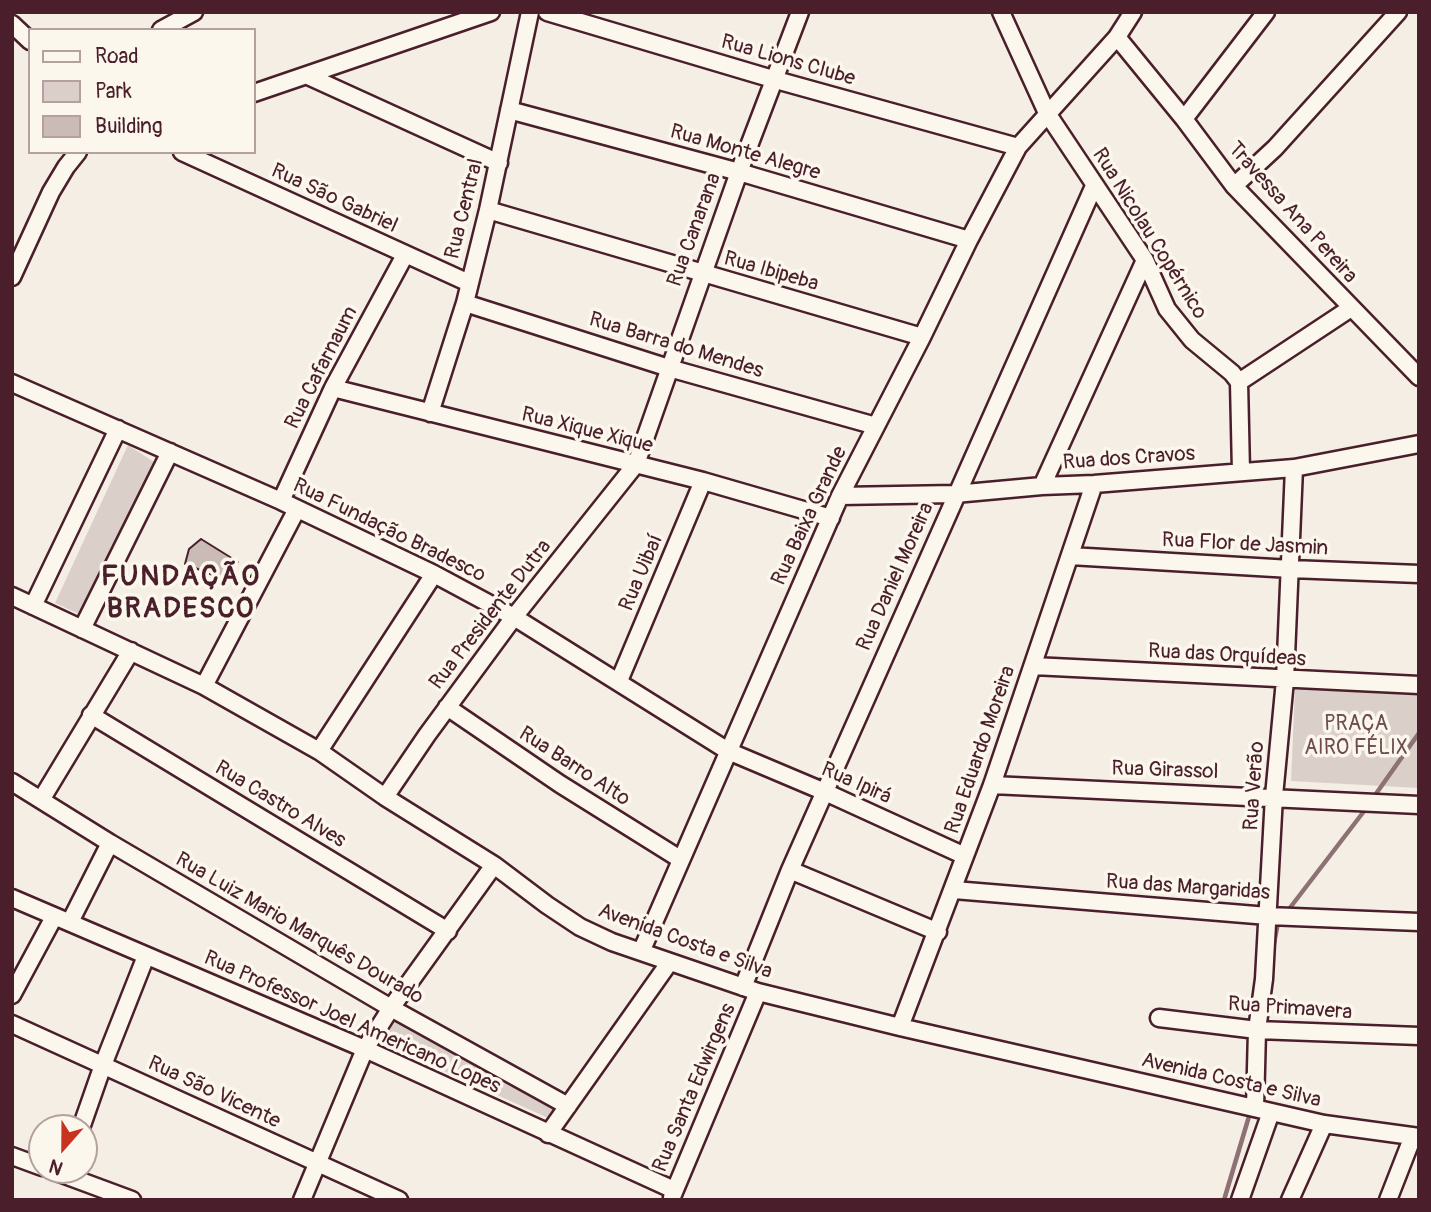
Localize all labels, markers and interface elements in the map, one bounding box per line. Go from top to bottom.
legend [28,28,256,154]
street label: Rua Lions Clube [718,30,858,92]
text: Road [95,43,139,70]
text: Park [95,78,132,105]
text: Building [95,113,162,140]
street label: Rua Monte Alegre [667,119,823,187]
street label: Travessa Ana Pereira [1222,137,1362,289]
street label: Rua Nicolau Copérnico [1086,144,1212,324]
street label: Rua Central [440,156,490,262]
street label: Rua São Gabriel [267,159,401,239]
street label: Rua Canarana [663,170,727,290]
street label: Rua Ibipeba [721,246,821,298]
street label: Rua Cafarnaum [280,302,364,434]
street label: Rua Barra do Mendes [586,308,766,384]
street label: Rua Xique Xique [519,403,655,459]
street label: Rua Baixa Grande [767,442,853,590]
street label: Rua dos Cravos [1062,442,1196,476]
street label: Rua Fundação Bradesco [289,473,489,589]
street label: Rua Daniel Moreira [852,499,940,655]
street label: Rua Flor de Jasmin [1161,528,1329,562]
street label: Rua Uibaí [615,531,669,615]
street label: Rua Presidente Dutra [425,535,557,695]
district label: FUNDAÇÃO BRADESCO [102,561,260,627]
street label: Rua das Orquídeas [1147,639,1307,673]
street label: Rua Eduardo Moreira [940,663,1022,837]
park label: PRAÇA AIRO FÉLIX [1304,712,1408,762]
street label: Rua Barro Alto [514,722,634,812]
street label: Rua Verão [1239,740,1271,832]
street label: Rua Castro Alves [210,756,350,854]
street label: Rua Ipirá [817,757,895,811]
street label: Rua Girassol [1111,757,1219,785]
street label: Rua Luiz Mario Marquês Dourado [171,848,427,1010]
street label: Rua das Margaridas [1105,870,1271,906]
street label: Avenida Costa e Silva [594,899,776,985]
street label: Rua Professor Joel Americano Lopes [200,946,504,1100]
street label: Rua Primavera [1227,992,1353,1026]
street label: Rua Santa Edwirgens [648,1000,742,1176]
street label: Avenida Costa e Silva [1139,1048,1323,1114]
street label: Rua São Vicente [144,1051,284,1135]
north arrow [28,1114,98,1184]
text: N [46,1153,67,1180]

